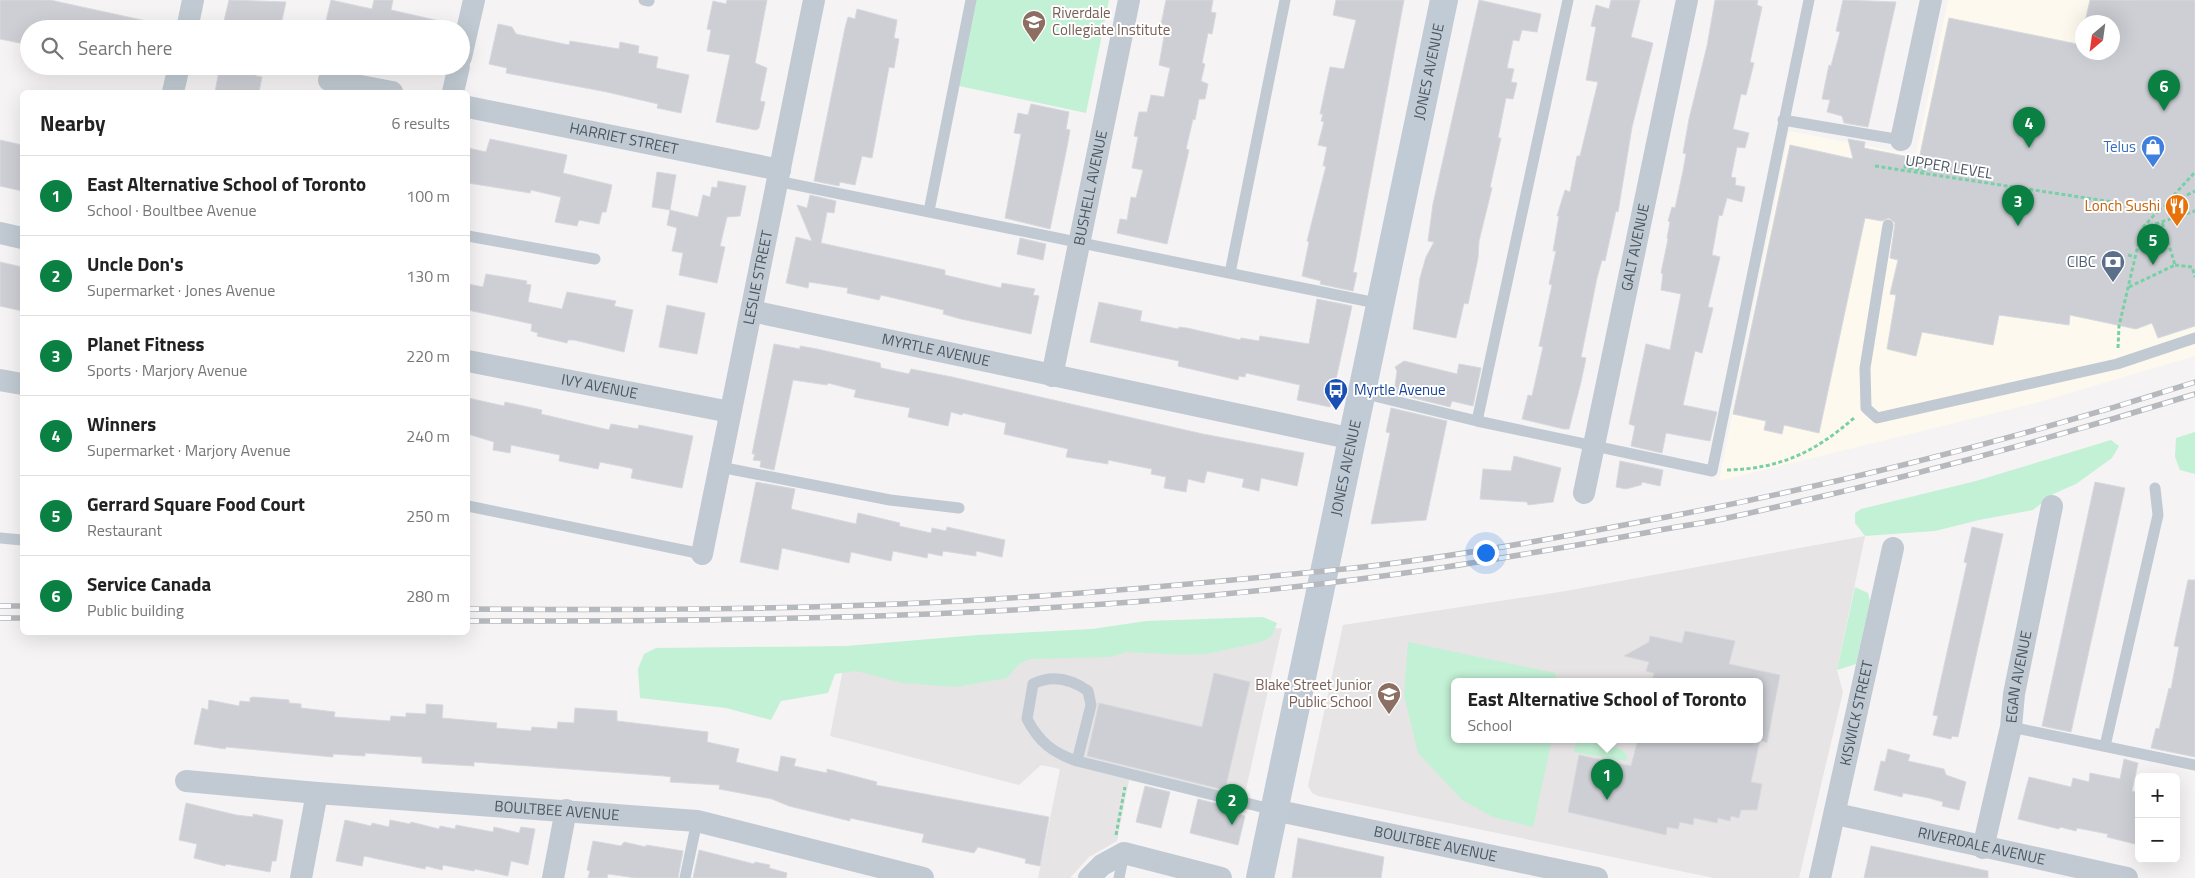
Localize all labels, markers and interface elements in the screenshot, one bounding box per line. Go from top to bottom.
place label: Riverdale Collegiate Institute [1052,1,1170,41]
school or university icon: Riverdale Collegiate Institute [1021,9,1047,43]
north arrow [2075,15,2120,60]
search box [20,20,470,75]
street label: JONES AVENUE [1407,21,1450,122]
text: Search here [78,33,172,62]
icon: search [38,34,66,62]
pin: 6 [2148,70,2180,111]
text: Nearby [40,107,105,139]
pin: 4 [2013,107,2045,148]
text: 6 results [391,111,450,135]
street label: HARRIET STREET [567,116,681,160]
street label: BUSHELL AVENUE [1067,128,1113,247]
shop icon: Telus [2140,134,2166,168]
place label: Telus [2103,135,2136,158]
street label: UPPER LEVEL [1904,148,1994,185]
text: East Alternative School of Toronto [87,169,366,198]
text: 1 [52,184,60,208]
text: 100 m [406,184,450,208]
pin: 3 [2002,185,2034,226]
restaurant icon: Lonch Sushi [2164,193,2190,227]
place label: Lonch Sushi [2085,194,2160,217]
text: School · Boultbee Avenue [87,198,257,222]
street label: GALT AVENUE [1615,201,1655,293]
pin: 5 [2137,224,2169,265]
street label: LESLIE STREET [737,228,778,327]
text: Uncle Don's [87,249,183,278]
bank icon: CIBC [2100,249,2126,283]
place label: CIBC [2067,250,2096,273]
text: 2 [52,264,60,288]
text: 130 m [406,264,450,288]
text: Supermarket · Jones Avenue [87,278,275,302]
street label: MYRTLE AVENUE [880,327,992,372]
text: Planet Fitness [87,329,204,358]
text: 3 [52,344,60,368]
text: 220 m [406,344,450,368]
text: Sports · Marjory Avenue [87,358,247,382]
street label: IVY AVENUE [559,367,640,405]
bus stop icon: Myrtle Avenue [1323,377,1349,411]
place label: Myrtle Avenue [1354,378,1446,401]
text: Winners [87,409,156,438]
street label: JONES AVENUE [1324,418,1367,518]
text: 4 [52,424,60,448]
text: 240 m [406,424,450,448]
text: Supermarket · Marjory Avenue [87,438,291,462]
text: Gerrard Square Food Court [87,489,305,518]
text: 5 [52,504,60,528]
text: 250 m [406,504,450,528]
text: Restaurant [87,518,162,542]
your location [1473,540,1499,566]
text: Service Canada [87,569,211,598]
text: 6 [52,584,60,608]
text: 280 m [406,584,450,608]
text: Public building [87,598,184,622]
street label: EGAN AVENUE [1999,628,2038,724]
street label: KISWICK STREET [1833,658,1879,768]
place label: Blake Street Junior Public School [1255,673,1372,713]
popup [1451,678,1763,743]
school or university icon: Blake Street Junior Public School [1376,681,1402,715]
text: East Alternative School of Toronto [1467,684,1747,713]
text: School [1467,713,1512,737]
pin: 1 [1591,759,1623,800]
map controls [2135,773,2180,863]
button: + [2135,773,2180,818]
pin: 2 [1216,784,1248,825]
street label: BOULTBEE AVENUE [494,794,620,826]
button: − [2135,818,2180,863]
street label: BOULTBEE AVENUE [1372,819,1499,868]
street label: RIVERDALE AVENUE [1916,820,2048,871]

